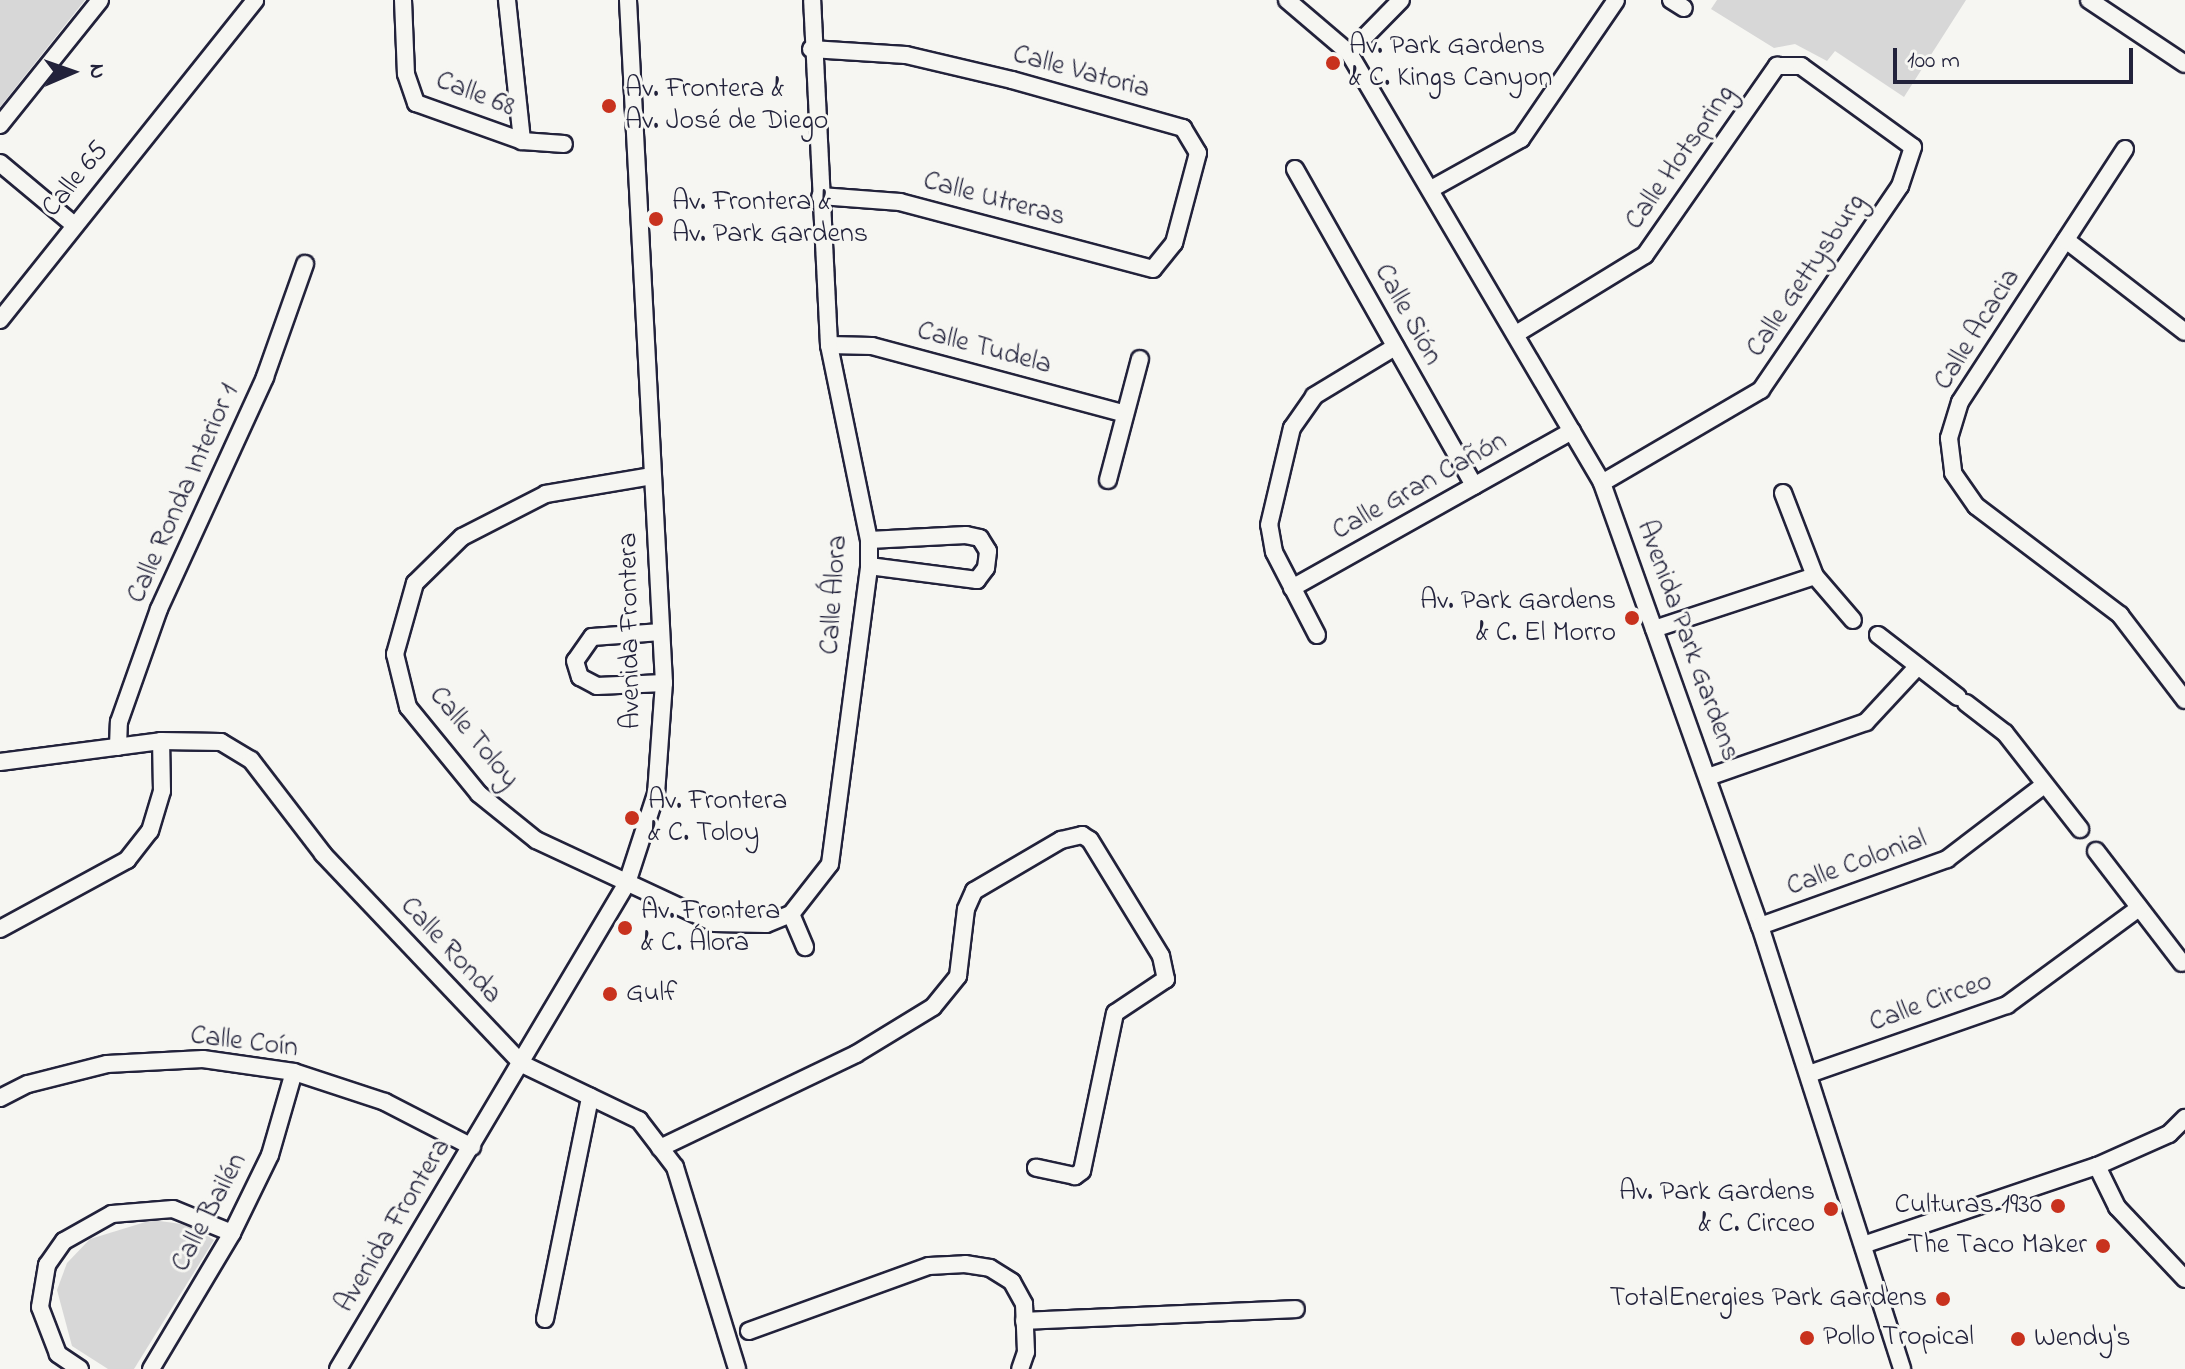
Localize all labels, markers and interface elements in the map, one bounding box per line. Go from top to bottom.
place label: Av. Park Gardens & C. Kings Canyon [1349,30,1552,96]
north arrow [32,32,112,112]
scale bar [1897,32,2137,82]
street label: Calle Vatoria [1009,39,1153,107]
text: 100 m [1907,44,1960,79]
marker: Av. Park Gardens & C. Kings Canyon [1324,54,1342,72]
text: N [80,63,112,79]
street label: Calle 68 [431,65,519,125]
place label: Av. Frontera & Av. José de Diego [625,73,828,139]
street label: Calle Hotspring [1619,79,1743,237]
marker: Av. Frontera & Av. José de Diego [600,97,618,115]
street label: Calle 65 [35,135,117,225]
street label: Calle Utreras [919,165,1069,235]
place label: Av. Frontera & Av. Park Gardens [672,186,868,252]
street label: Calle Gettysburg [1740,188,1874,364]
marker: Av. Frontera & Av. Park Gardens [647,210,665,228]
street label: Calle Sión [1365,258,1449,372]
street label: Calle Acacia [1927,263,2029,397]
street label: Calle Tudela [913,315,1055,383]
street label: Calle Ronda Interior 1 [121,379,247,609]
street label: Calle Gran Cañón [1327,425,1513,549]
street label: Avenida Park Gardens [1628,516,1746,766]
street label: Avenida Frontera [612,532,650,730]
street label: Calle Álora [814,534,856,656]
place label: Av. Park Gardens & C. El Morro [1420,585,1616,651]
marker: Av. Park Gardens & C. El Morro [1623,609,1641,627]
street label: Calle Toloy [421,680,525,796]
place label: Av. Frontera & C. Toloy [648,785,787,851]
marker: Av. Frontera & C. Toloy [623,809,641,827]
street label: Calle Colonial [1782,823,1932,905]
street label: Calle Ronda [392,890,508,1012]
place label: Av. Frontera & C. Álora [641,895,780,961]
marker: Av. Frontera & C. Álora [616,919,634,937]
street label: Calle Circeo [1865,965,1997,1041]
place label: Gulf [626,977,677,1011]
marker: Gulf [601,985,619,1003]
street label: Calle Coín [188,1020,300,1066]
street label: Avenida Frontera [329,1133,459,1319]
street label: Calle Bailén [165,1148,255,1278]
place label: Av. Park Gardens & C. Circeo [1619,1176,1815,1242]
place label: Culturas 1930 [1895,1189,2042,1223]
marker: Culturas 1930 [2049,1197,2067,1215]
marker: Av. Park Gardens & C. Circeo [1822,1200,1840,1218]
place label: The Taco Maker [1907,1229,2087,1263]
marker: The Taco Maker [2094,1237,2112,1255]
place label: TotalEnergies Park Gardens [1610,1282,1927,1316]
marker: TotalEnergies Park Gardens [1934,1290,1952,1308]
place label: Pollo Tropical [1823,1321,1974,1355]
place label: Wendy's [2034,1322,2131,1356]
marker: Pollo Tropical [1798,1329,1816,1347]
marker: Wendy's [2009,1330,2027,1348]

